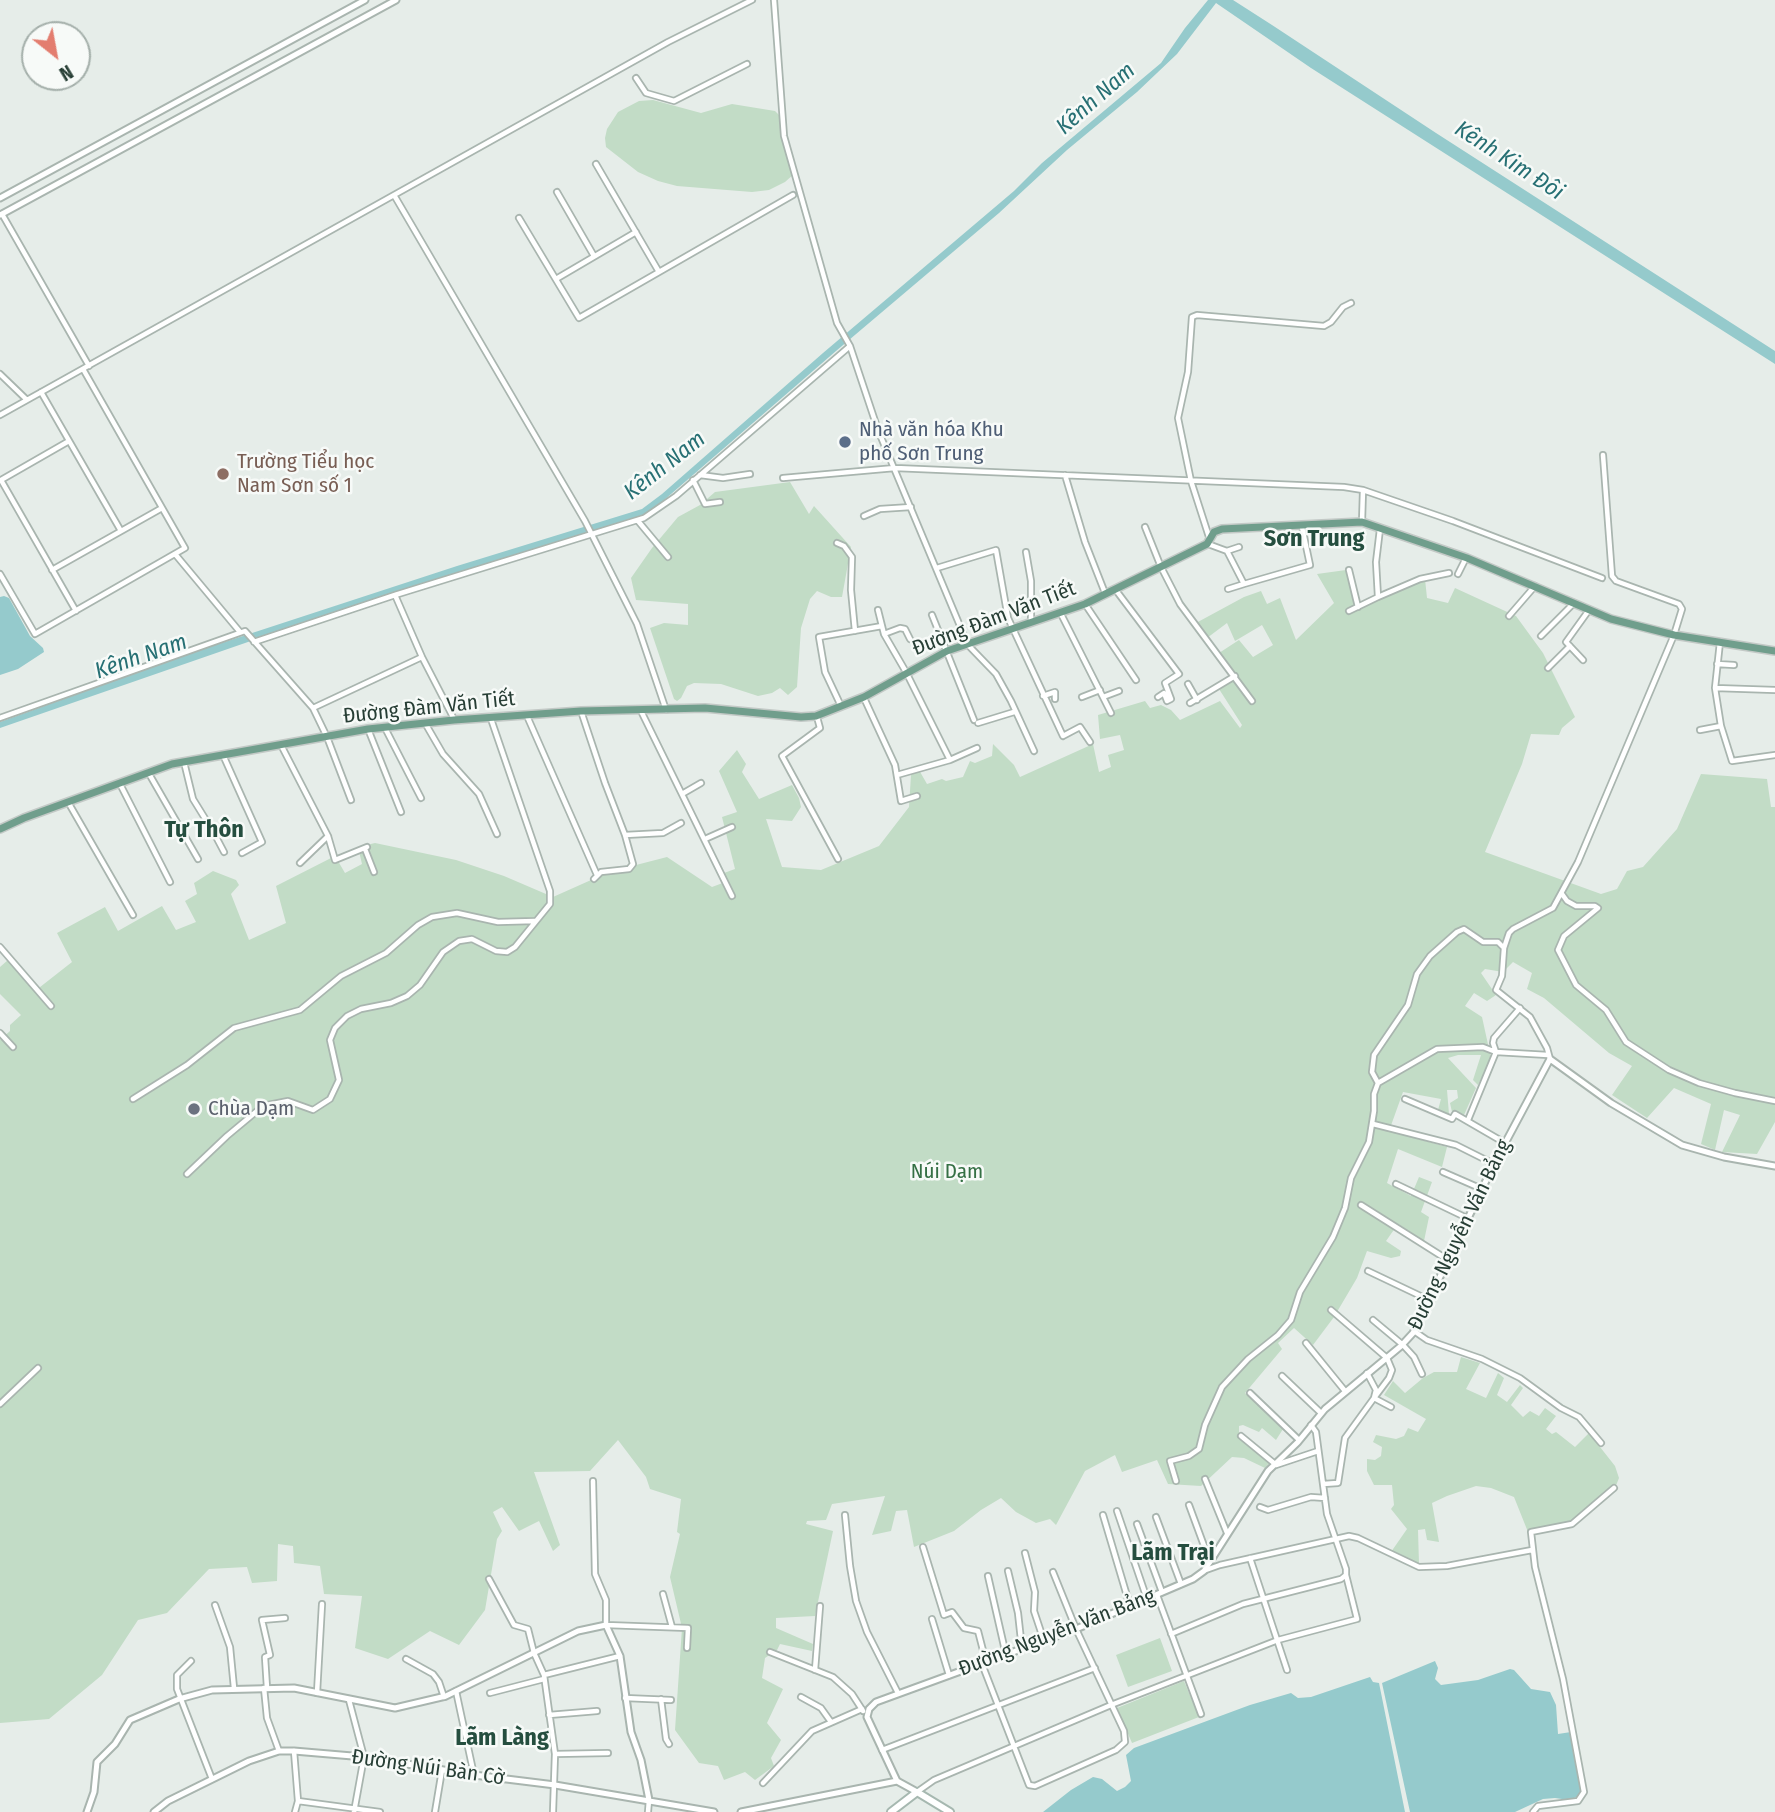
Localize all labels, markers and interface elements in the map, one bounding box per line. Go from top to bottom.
north arrow [21,21,91,91]
water label: Kênh Nam [1051,57,1141,141]
text: N [55,60,77,86]
water label: Kênh Kim Đôi [1449,116,1569,206]
place label: Nhà văn hóa Khu phố Sơn Trung [859,417,1004,467]
water label: Kênh Nam [619,426,711,506]
marker: Nhà văn hóa Khu phố Sơn Trung [837,434,853,450]
place label: Trường Tiểu học Nam Sơn số 1 [237,449,374,499]
marker: Trường Tiểu học Nam Sơn số 1 [215,466,231,482]
district label: Sơn Trung [1264,525,1364,553]
street label: Đường Đàm Văn Tiết [909,576,1079,662]
water label: Kênh Nam [91,628,191,686]
street label: Đường Đàm Văn Tiết [342,686,516,730]
district label: Tự Thôn [164,816,244,844]
place label: Chùa Dạm [208,1096,294,1122]
marker: Chùa Dạm [186,1101,202,1117]
street label: Đường Nguyễn Văn Bảng [1403,1136,1517,1334]
park label: Núi Dạm [911,1159,983,1185]
district label: Lãm Trại [1131,1539,1215,1567]
street label: Đường Nguyễn Văn Bảng [955,1584,1159,1682]
district label: Lãm Làng [455,1724,549,1752]
street label: Đường Núi Bàn Cờ [350,1745,506,1791]

